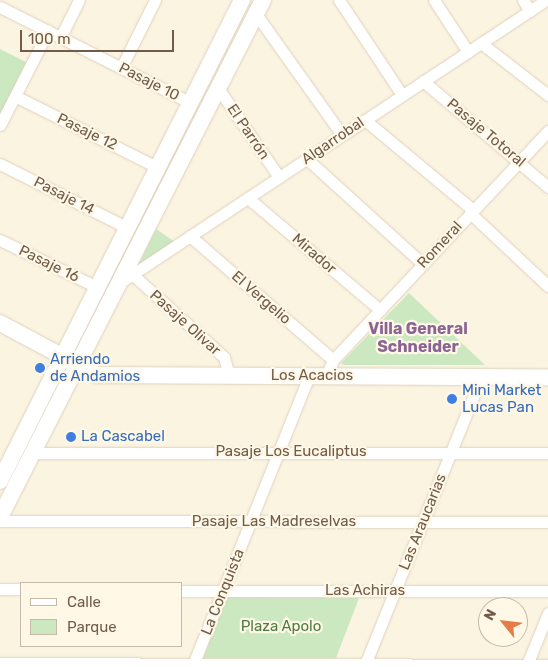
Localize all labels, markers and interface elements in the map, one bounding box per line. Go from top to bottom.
scale bar [22,20,176,52]
text: 100 m [28,30,70,48]
street label: Pasaje 10 [116,59,182,105]
street label: Pasaje Totoral [443,95,529,171]
street label: El Parrón [223,101,273,163]
street label: Pasaje 12 [54,110,120,154]
street label: Algarrobal [298,114,368,168]
street label: Pasaje 14 [31,173,97,219]
street label: Romeral [414,218,466,272]
street label: Mirador [288,230,340,278]
street label: Pasaje 16 [16,242,82,286]
street label: El Vergelio [228,267,294,329]
street label: Pasaje Olivar [146,286,224,360]
district label: Villa General Schneider [368,319,468,357]
place label: Arriendo de Andamios [50,350,141,385]
marker: Arriendo de Andamios [34,362,46,374]
street label: Los Acacios [271,367,353,385]
place label: Mini Market Lucas Pan [462,381,541,416]
marker: Mini Market Lucas Pan [446,393,458,405]
place label: La Cascabel [81,428,165,446]
marker: La Cascabel [65,431,77,443]
street label: Pasaje Los Eucaliptus [215,443,367,461]
street label: Las Araucarias [395,471,451,573]
street label: Pasaje Las Madreselvas [192,513,356,531]
street label: La Conquista [198,546,248,638]
legend [20,582,182,647]
street label: Las Achiras [325,582,405,600]
text: Calle [67,593,101,611]
north arrow [478,597,528,647]
text: N [480,606,500,624]
text: Parque [67,618,117,636]
park label: Plaza Apolo [241,618,321,636]

